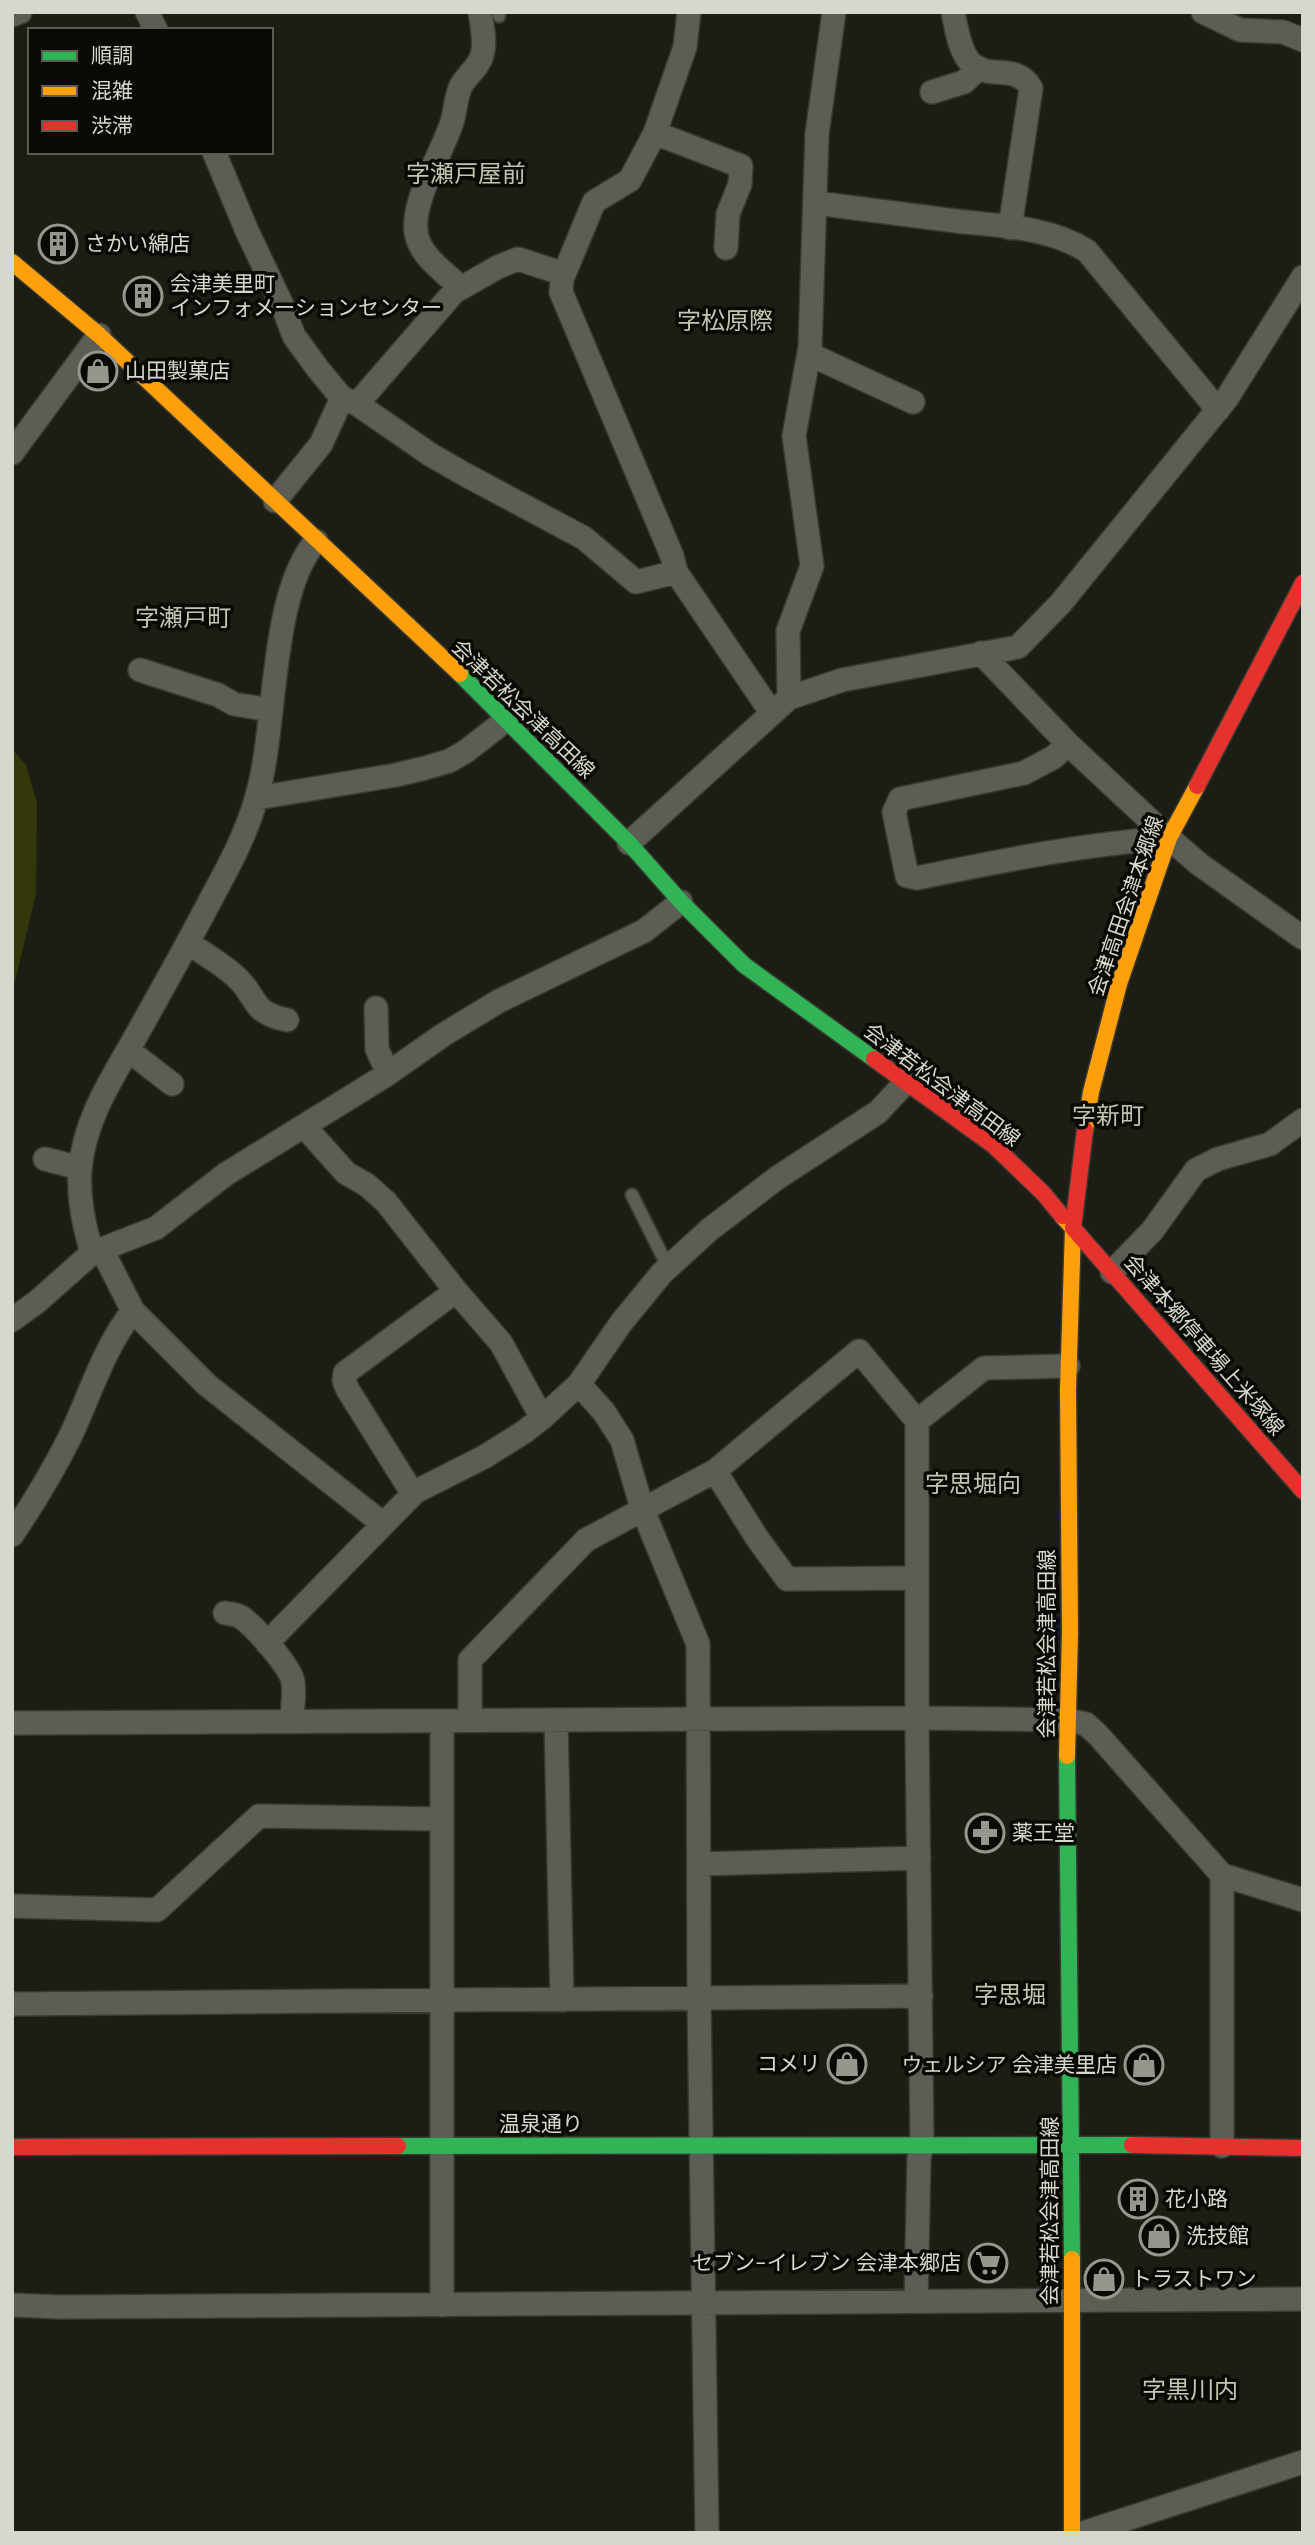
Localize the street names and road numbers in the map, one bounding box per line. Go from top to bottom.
street label: 会津若松会津高田線 [445,633,601,785]
street label: 会津高田会津本郷線 [1082,812,1170,1000]
street label: 会津若松会津高田線 [858,1017,1026,1153]
street label: 会津本郷停車場上米塚線 [1118,1249,1290,1441]
street label: 会津若松会津高田線 [1033,1550,1061,1739]
street label: 温泉通り [499,2110,583,2138]
street label: 会津若松会津高田線 [1036,2117,1064,2306]

